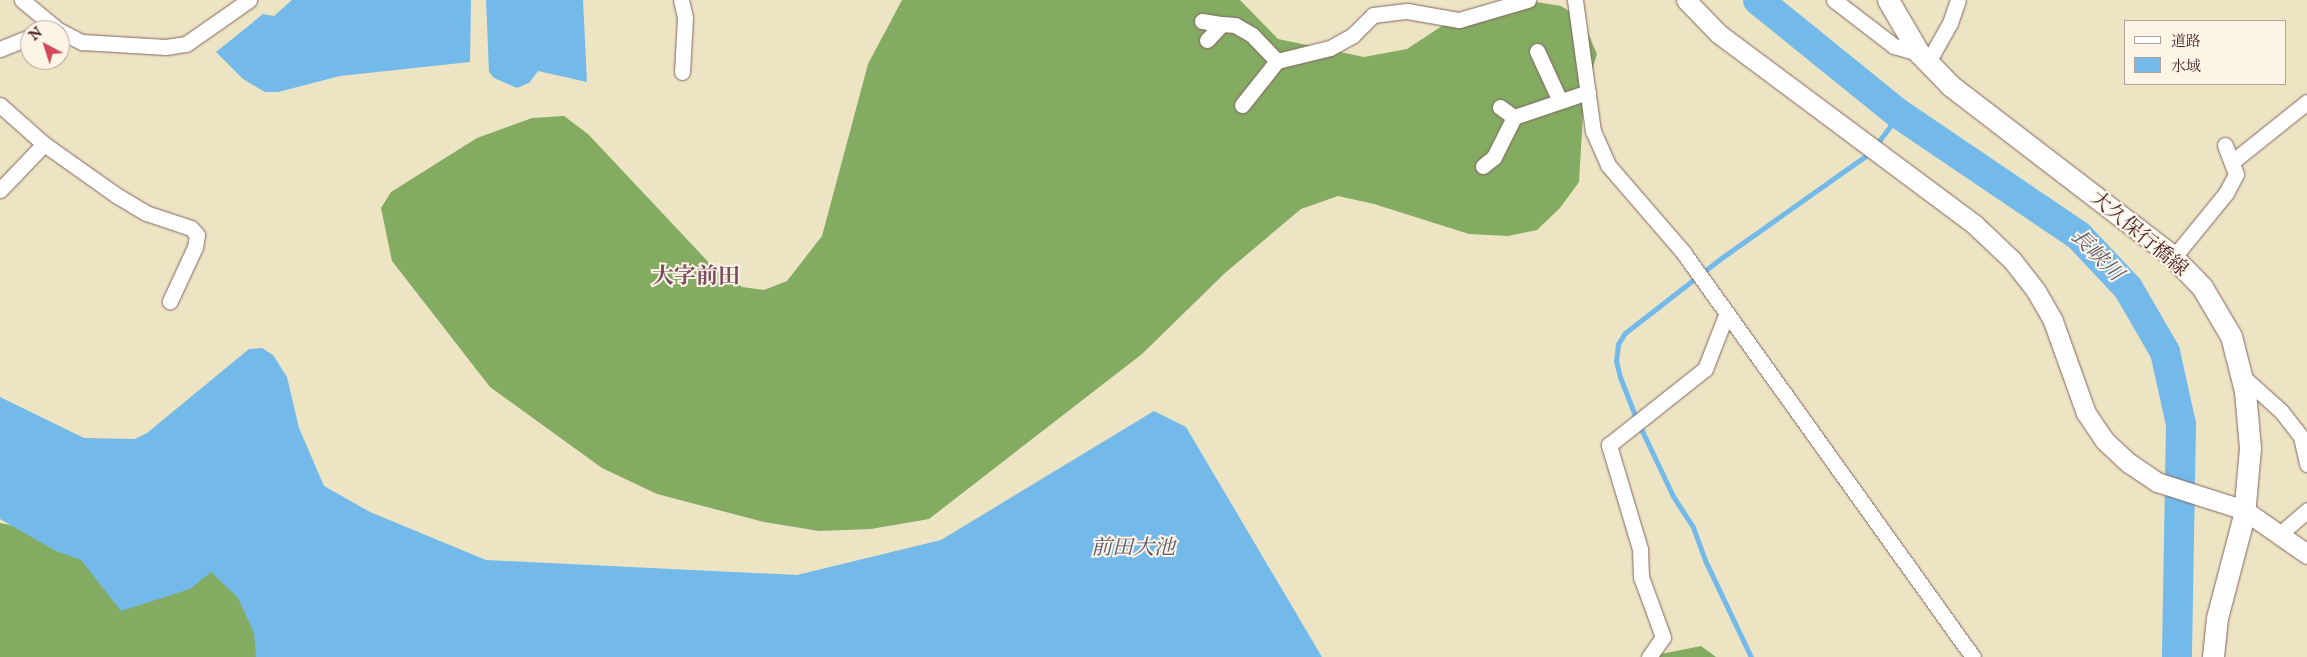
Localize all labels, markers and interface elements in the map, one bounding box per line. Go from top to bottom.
north arrow [20,20,70,70]
legend [2124,20,2287,85]
text: N [26,23,46,45]
text: 道路 [2171,32,2201,51]
text: 水域 [2171,57,2201,76]
street label: 大久保行橋線 [2085,186,2193,282]
water label: 長峡川 [2065,225,2127,287]
district label: 大字前田 [652,265,740,291]
water label: 前田大池 [1091,536,1175,562]

